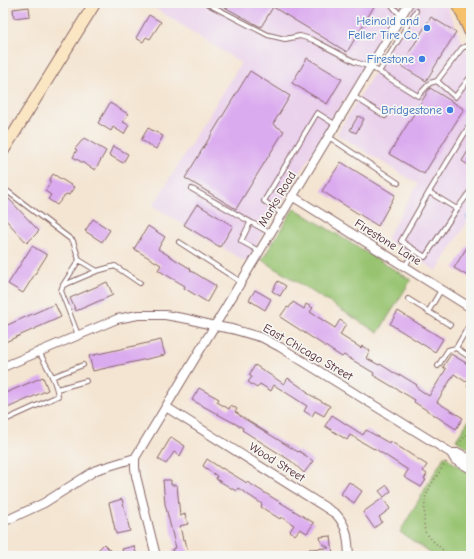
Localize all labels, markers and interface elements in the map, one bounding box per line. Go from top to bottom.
place label: Heinold and Feller Tire Co. [348,14,419,42]
marker: Heinold and Feller Tire Co. [422,23,432,33]
place label: Firestone [367,52,414,66]
marker: Firestone [417,54,427,64]
place label: Bridgestone [381,103,442,117]
marker: Bridgestone [445,105,455,115]
street label: Marks Road [255,169,299,229]
street label: Firestone Lane [352,216,424,268]
street label: East Chicago Street [261,321,356,384]
street label: Wood Street [247,439,308,485]

